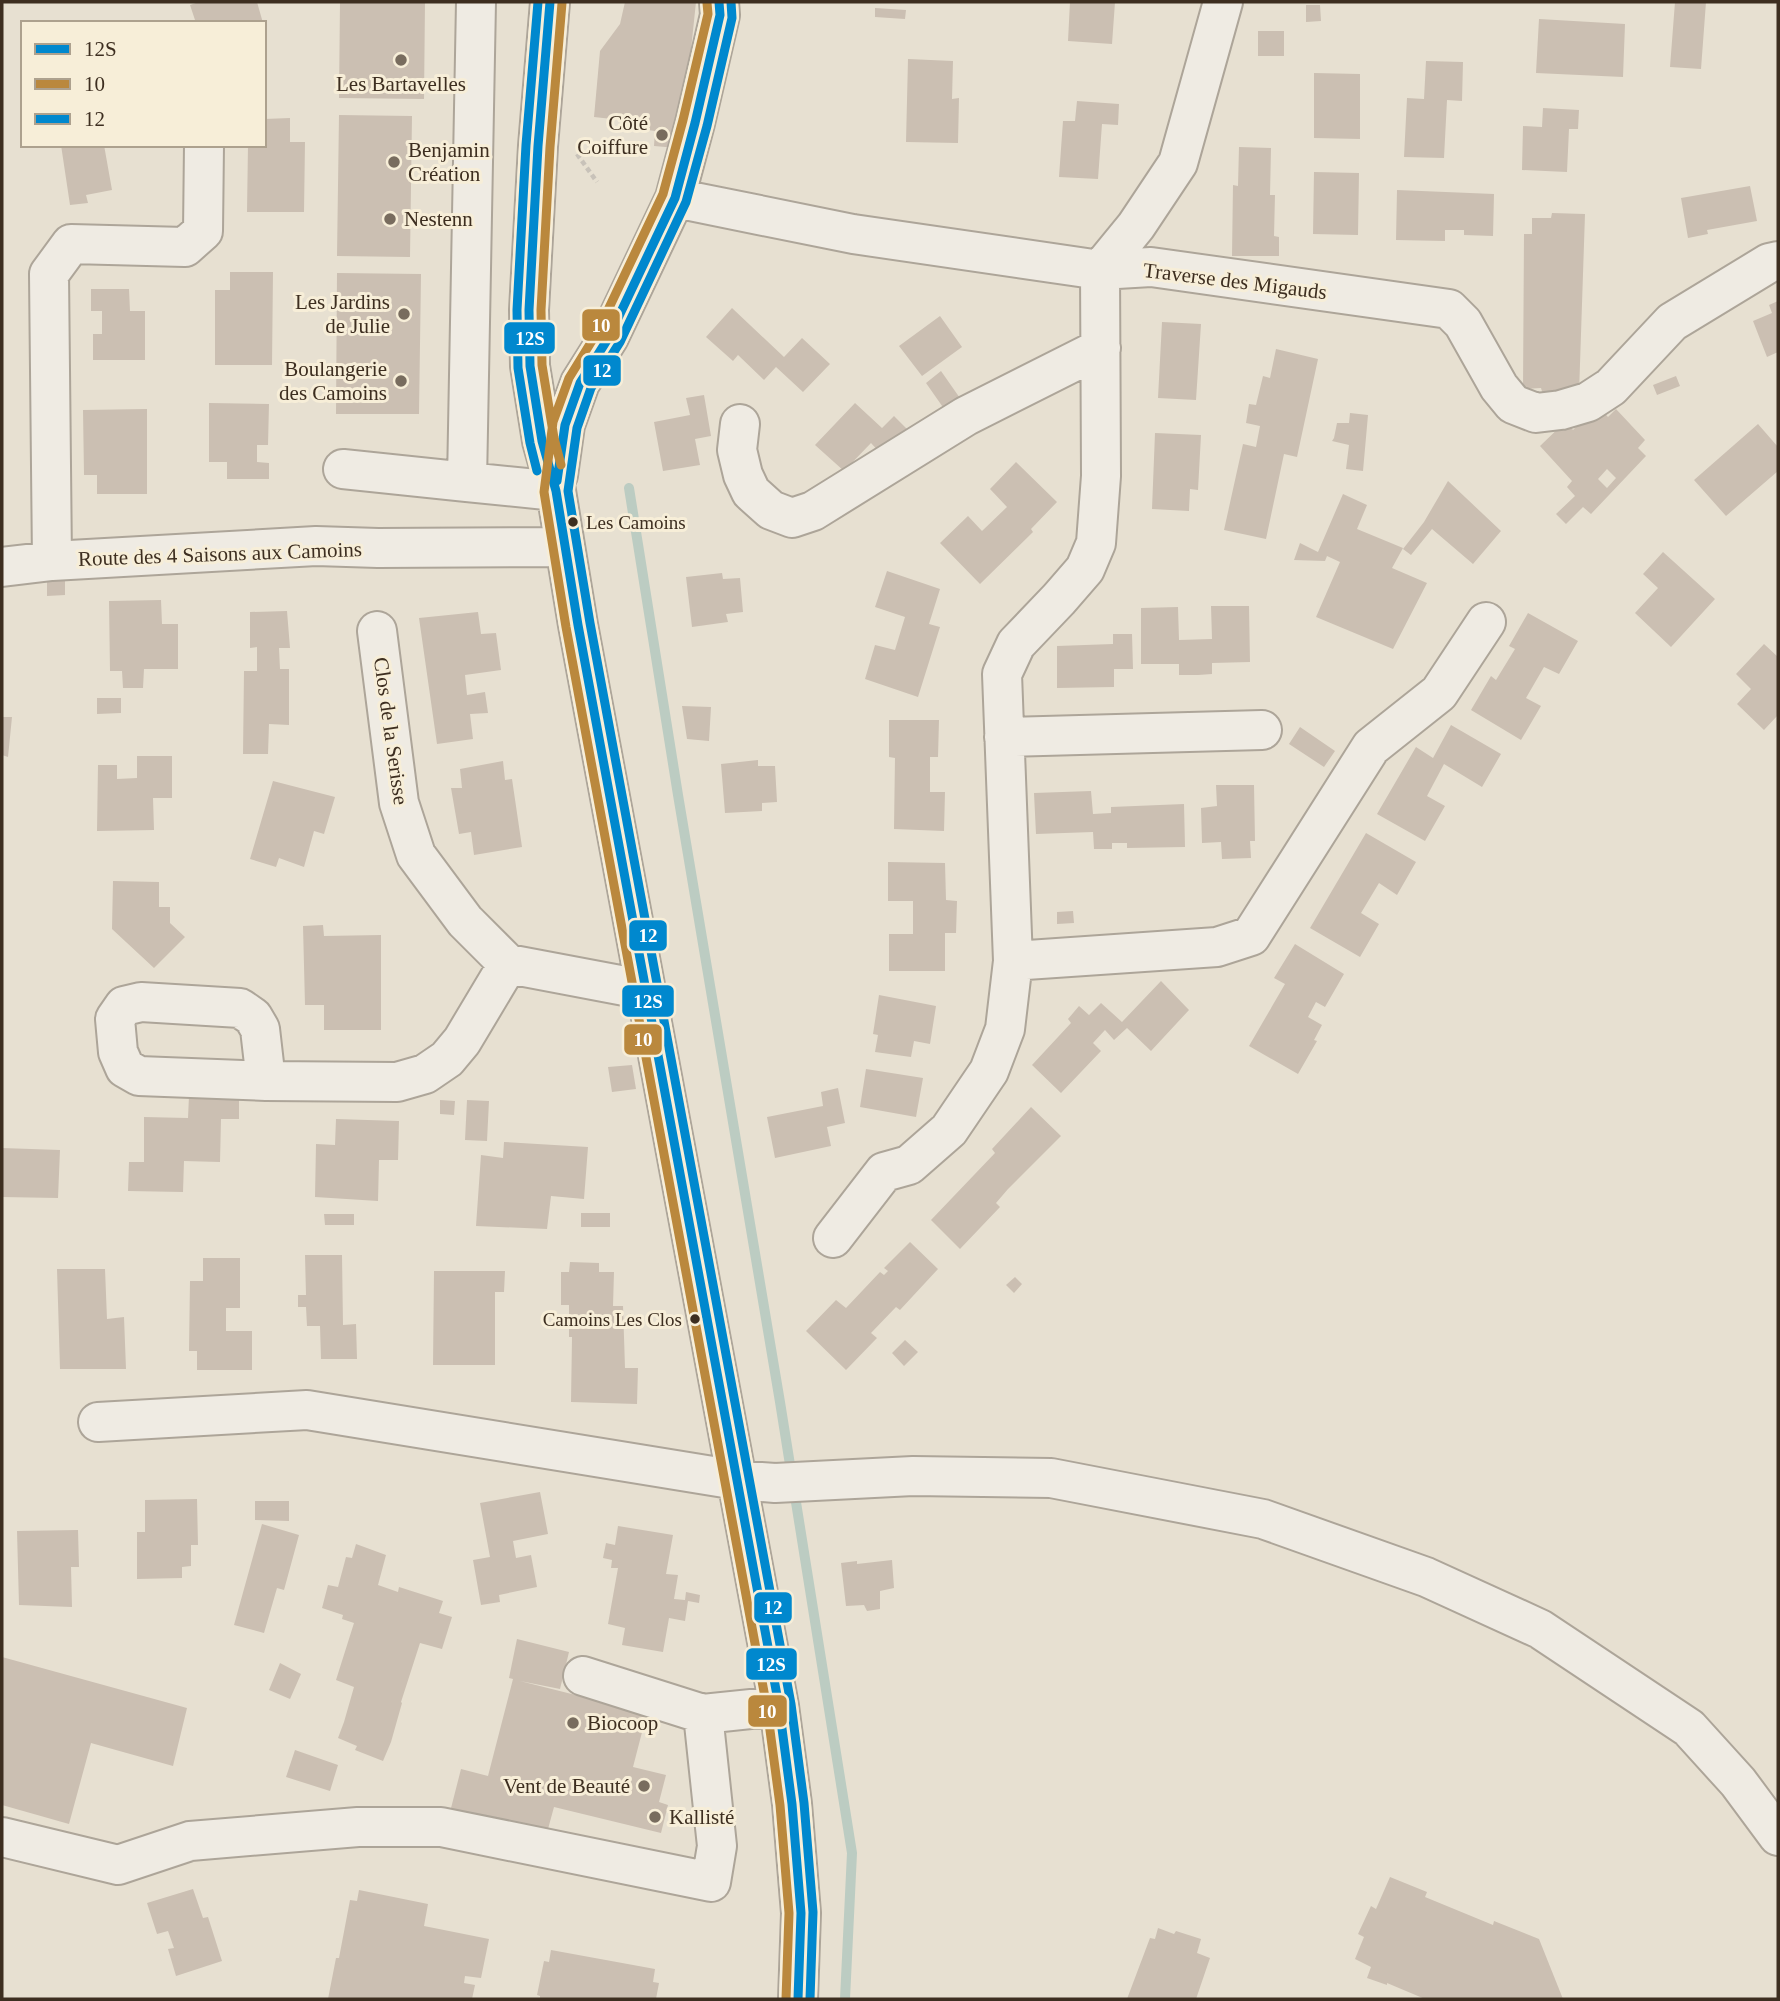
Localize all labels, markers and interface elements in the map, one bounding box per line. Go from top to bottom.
legend [21,21,266,147]
text: 12S [84,37,117,61]
marker: Les Bartavelles [393,52,409,68]
text: 10 [84,72,105,96]
place label: Les Bartavelles [336,72,466,96]
text: 12 [84,107,105,131]
place label: Côté Coiffure [577,111,648,159]
marker: Côté Coiffure [654,127,670,143]
place label: Benjamin Création [408,138,490,186]
marker: Benjamin Création [386,154,402,170]
place label: Nestenn [404,207,473,231]
marker: Nestenn [382,211,398,227]
street label: Traverse des Migauds [1142,258,1328,304]
place label: Les Jardins de Julie [295,290,390,338]
marker: Les Jardins de Julie [396,306,412,322]
line badge: 10 [581,308,621,342]
text: 10 [592,315,611,336]
line badge: 12S [503,321,556,355]
text: 12S [515,328,545,349]
line badge: 12 [582,354,622,387]
place label: Boulangerie des Camoins [279,357,387,405]
text: 12 [593,360,612,381]
marker: Boulangerie des Camoins [393,373,409,389]
place label: Les Camoins [586,512,686,533]
marker: Les Camoins [566,515,580,529]
street label: Route des 4 Saisons aux Camoins [78,537,362,571]
street label: Clos de la Serisse [369,656,413,806]
line badge: 12 [628,919,668,952]
text: 12 [639,925,658,946]
line badge: 12S [621,984,675,1018]
text: 12S [633,991,663,1012]
line badge: 10 [623,1023,663,1056]
text: 10 [634,1029,653,1050]
place label: Camoins Les Clos [543,1309,682,1330]
marker: Camoins Les Clos [688,1312,702,1326]
line badge: 12 [753,1591,793,1624]
text: 12 [764,1597,783,1618]
line badge: 12S [745,1647,798,1681]
text: 12S [756,1654,786,1675]
line badge: 10 [747,1694,788,1728]
text: 10 [758,1701,777,1722]
place label: Biocoop [587,1711,658,1735]
marker: Biocoop [565,1715,581,1731]
place label: Vent de Beauté [503,1774,630,1798]
marker: Vent de Beauté [636,1778,652,1794]
place label: Kallisté [669,1805,734,1829]
marker: Kallisté [647,1809,663,1825]

